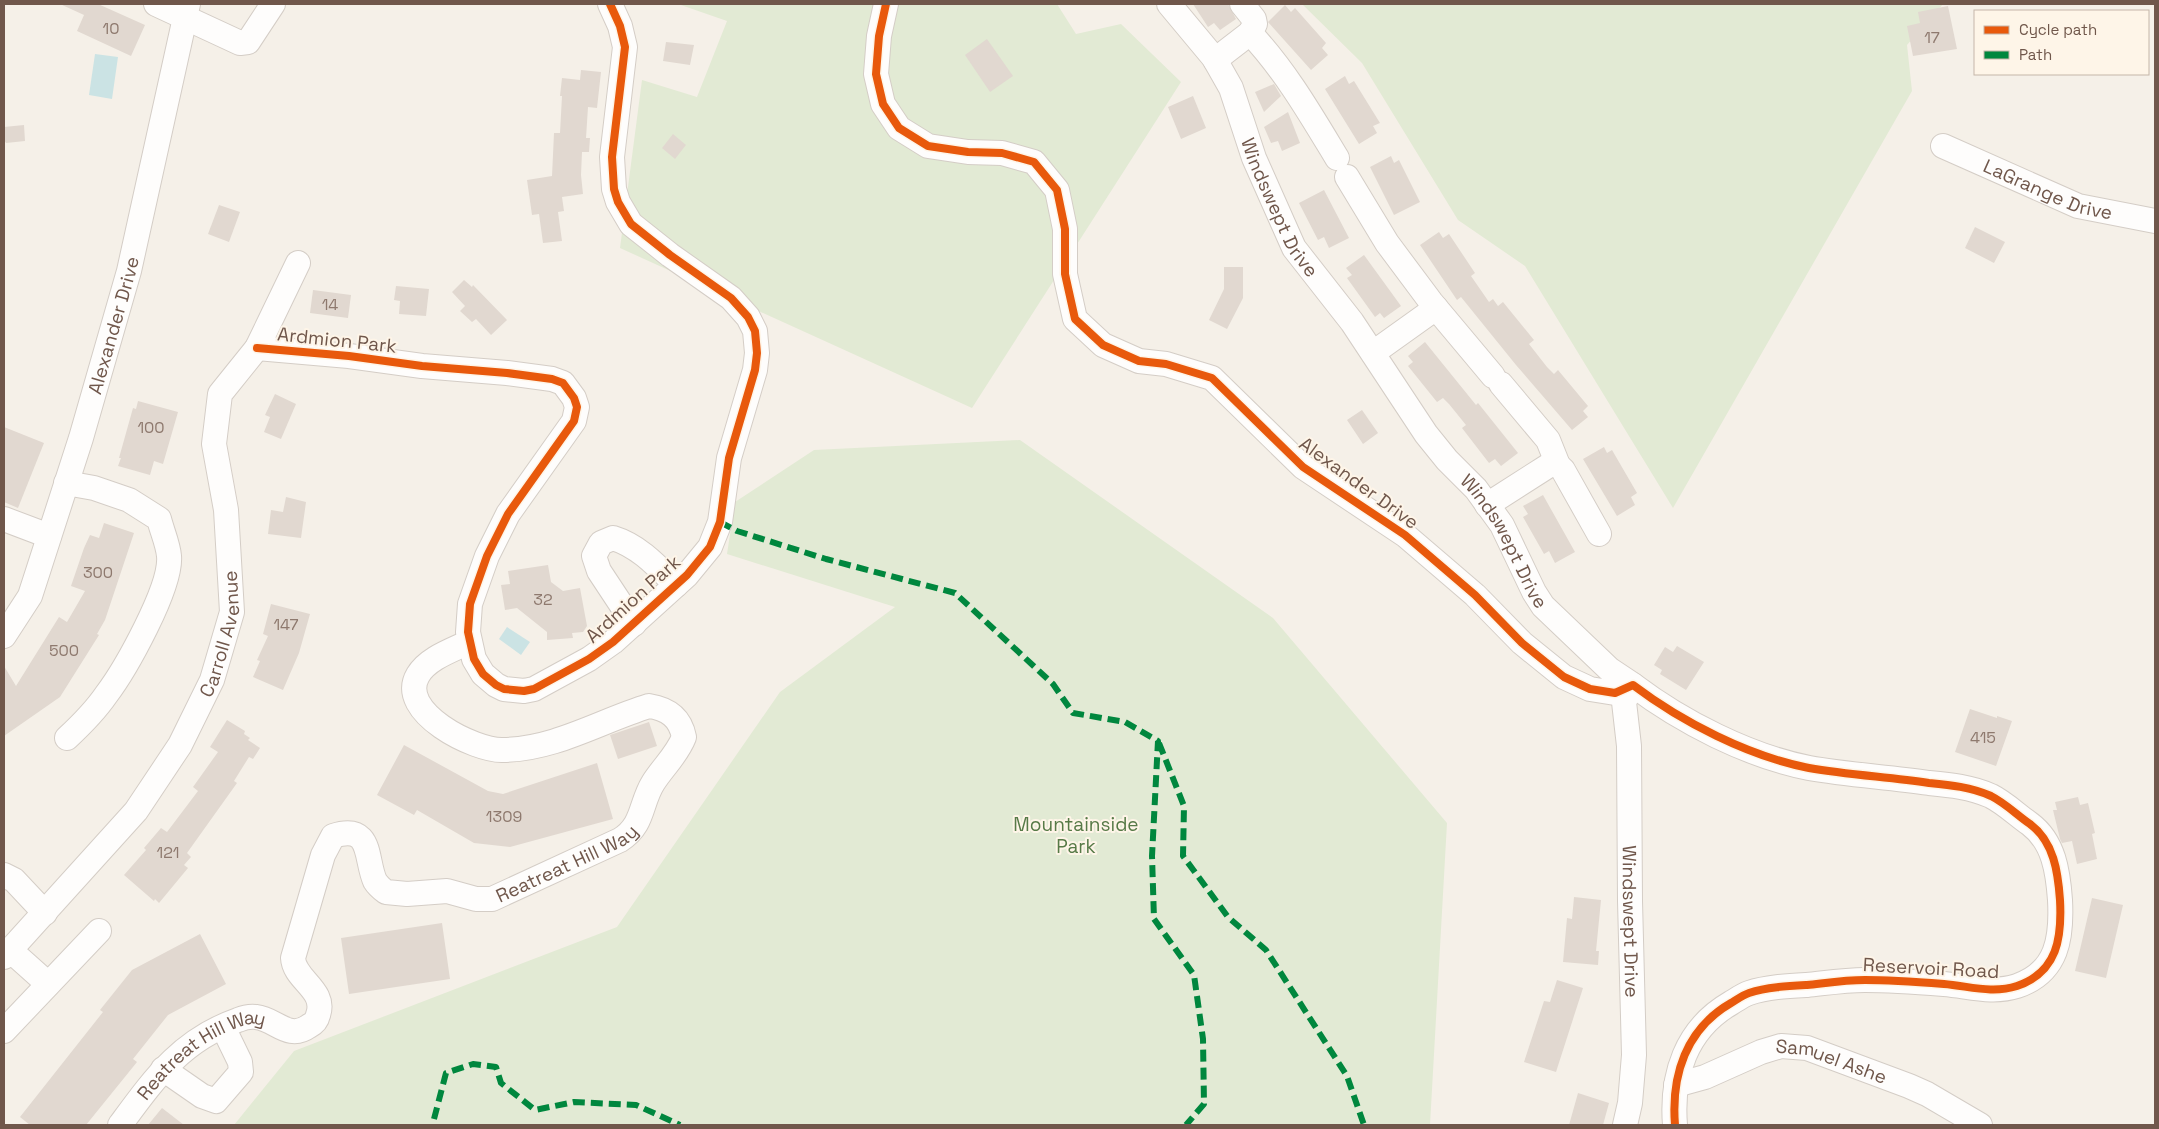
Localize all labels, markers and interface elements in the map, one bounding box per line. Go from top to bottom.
legend [1974,10,2149,75]
house number: 10 [103,18,119,39]
text: Cycle path [2019,20,2097,39]
house number: 17 [1924,27,1940,48]
text: Path [2019,45,2052,64]
street label: Windswept Drive [1236,134,1324,282]
street label: LaGrange Drive [1979,153,2115,225]
street label: Alexander Drive [82,254,144,397]
house number: 14 [322,294,338,315]
street label: Ardmion Park [276,321,398,359]
house number: 100 [137,417,165,438]
street label: Alexander Drive [1294,431,1424,535]
street label: Windswept Drive [1455,468,1554,613]
street label: Ardmion Park [580,550,686,648]
house number: 300 [83,562,113,583]
street label: Carroll Avenue [193,570,245,701]
house number: 32 [533,589,553,610]
house number: 147 [273,614,299,635]
house number: 500 [49,640,79,661]
house number: 415 [1970,727,1996,748]
house number: 1309 [486,806,522,827]
park label: Mountainside Park [1013,812,1139,859]
street label: Reatreat Hill Way [492,819,643,908]
house number: 121 [156,842,180,863]
street label: Windswept Drive [1617,845,1645,998]
street label: Reservoir Road [1862,952,2000,984]
street label: Reatreat Hill Way [131,1004,269,1105]
street label: Samuel Ashe [1775,1033,1891,1089]

